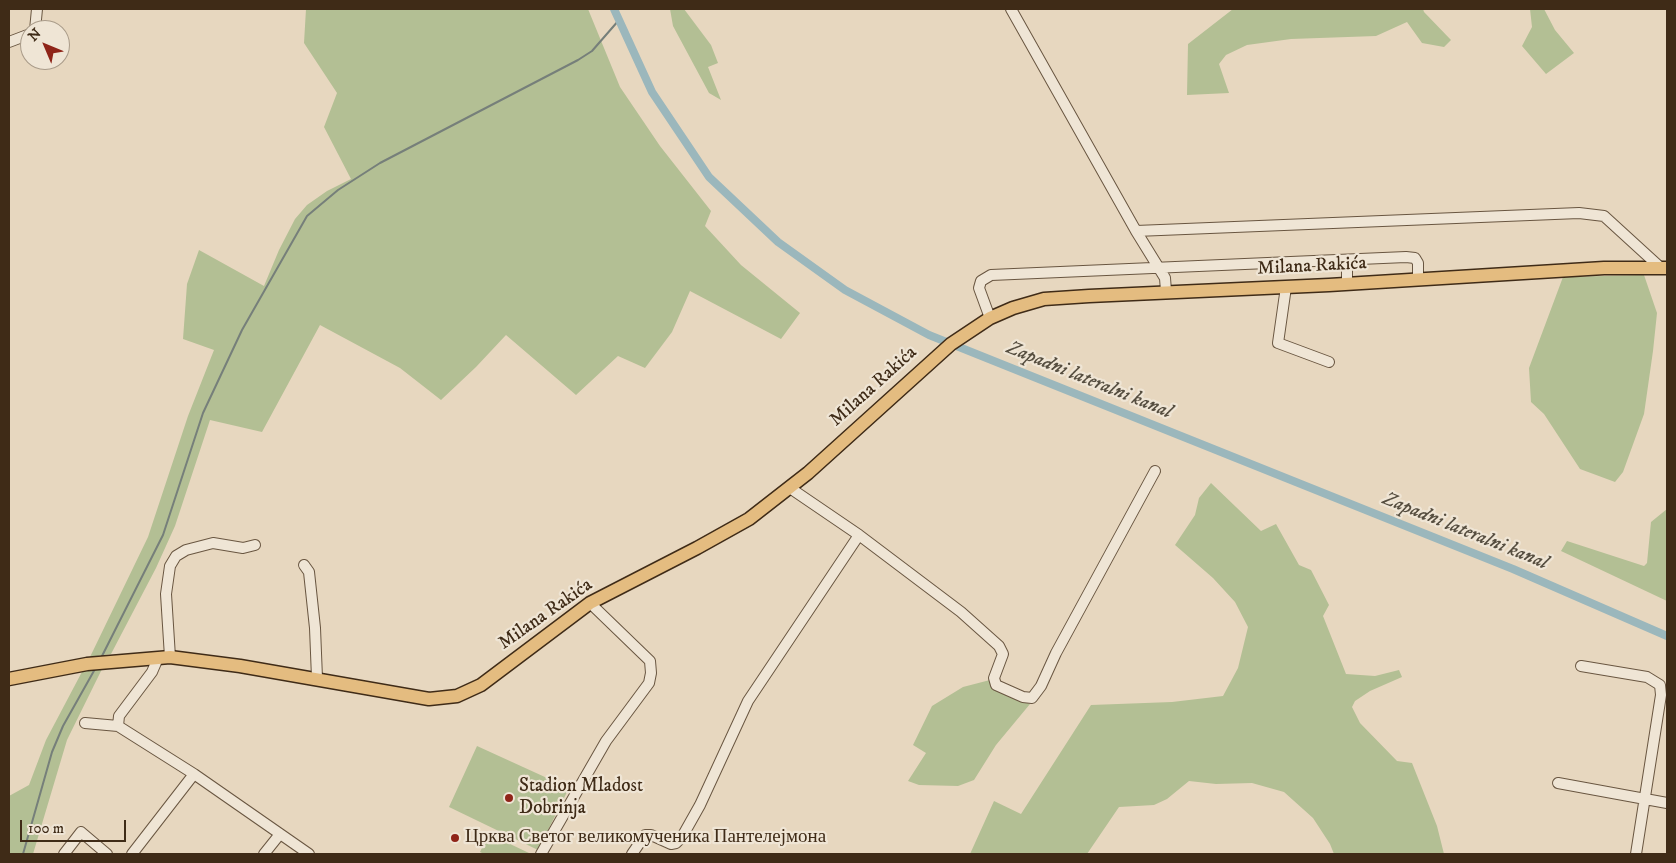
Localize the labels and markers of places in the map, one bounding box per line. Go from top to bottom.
place label: Stadion Mladost Dobrinja [519,776,643,820]
marker: Stadion Mladost Dobrinja [503,792,515,804]
place label: Црква Светог великомученика Пантелејмона [465,827,826,849]
marker: Црква Светог великомученика Пантелејмона [449,832,461,844]

